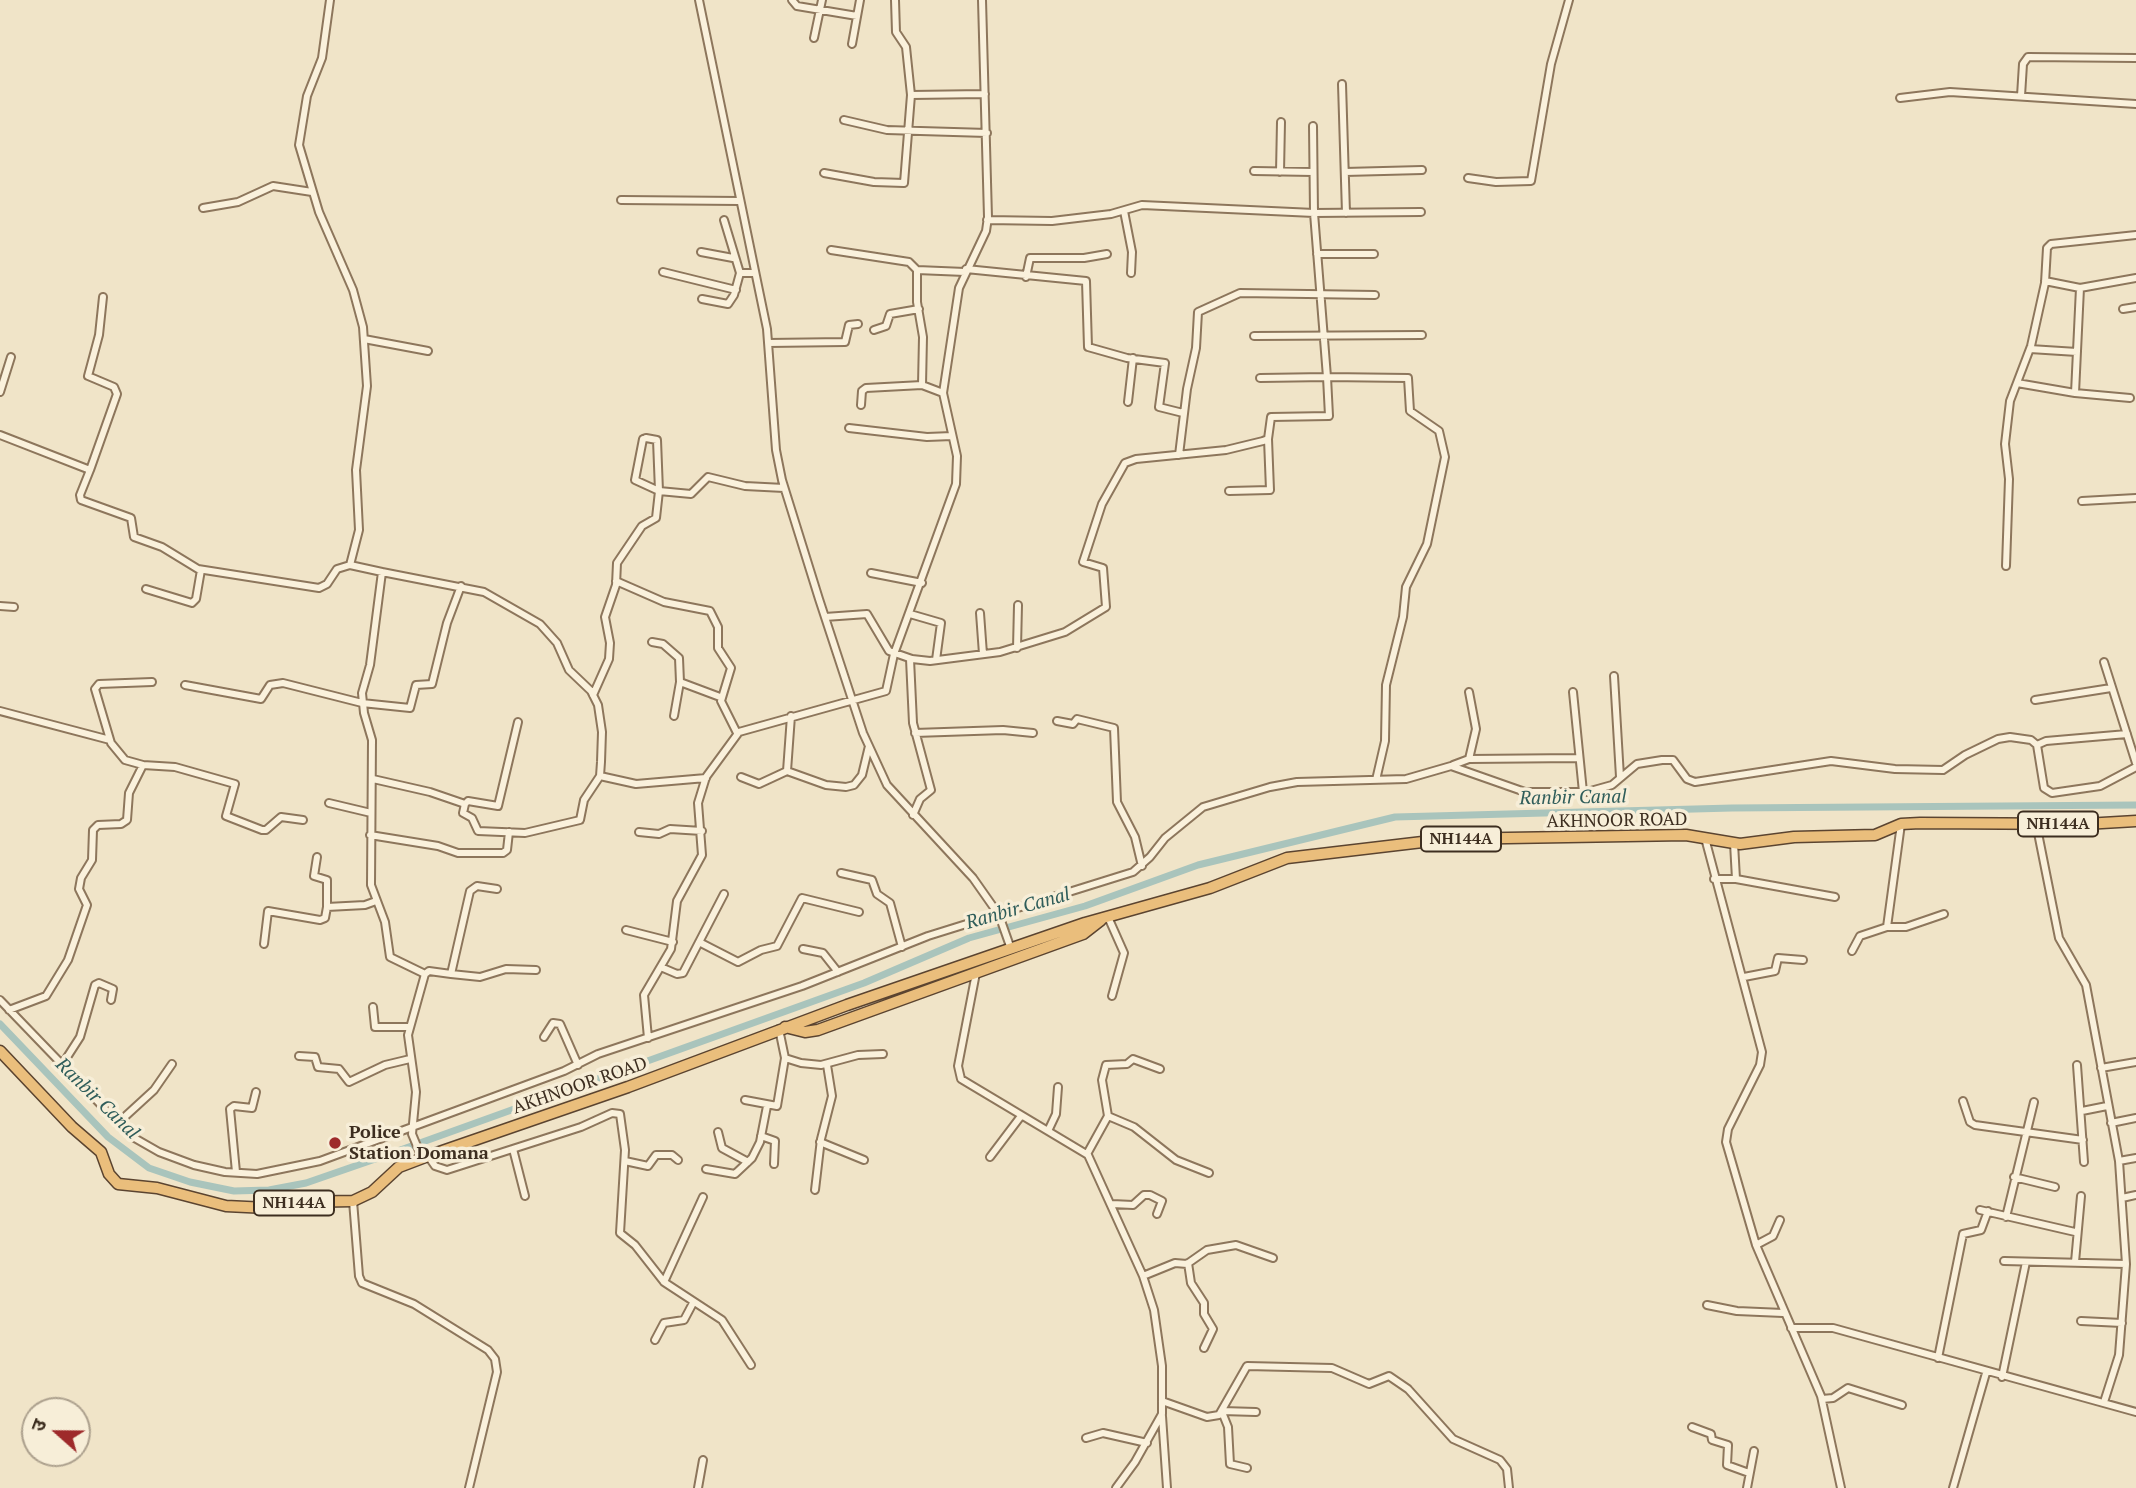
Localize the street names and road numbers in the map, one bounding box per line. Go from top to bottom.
street label: AKHNOOR ROAD [1546,809,1688,833]
road number: NH144A [2018,811,2098,836]
road number: NH144A [1421,826,1501,852]
street label: AKHNOOR ROAD [510,1053,650,1119]
road number: NH144A [254,1190,334,1216]

